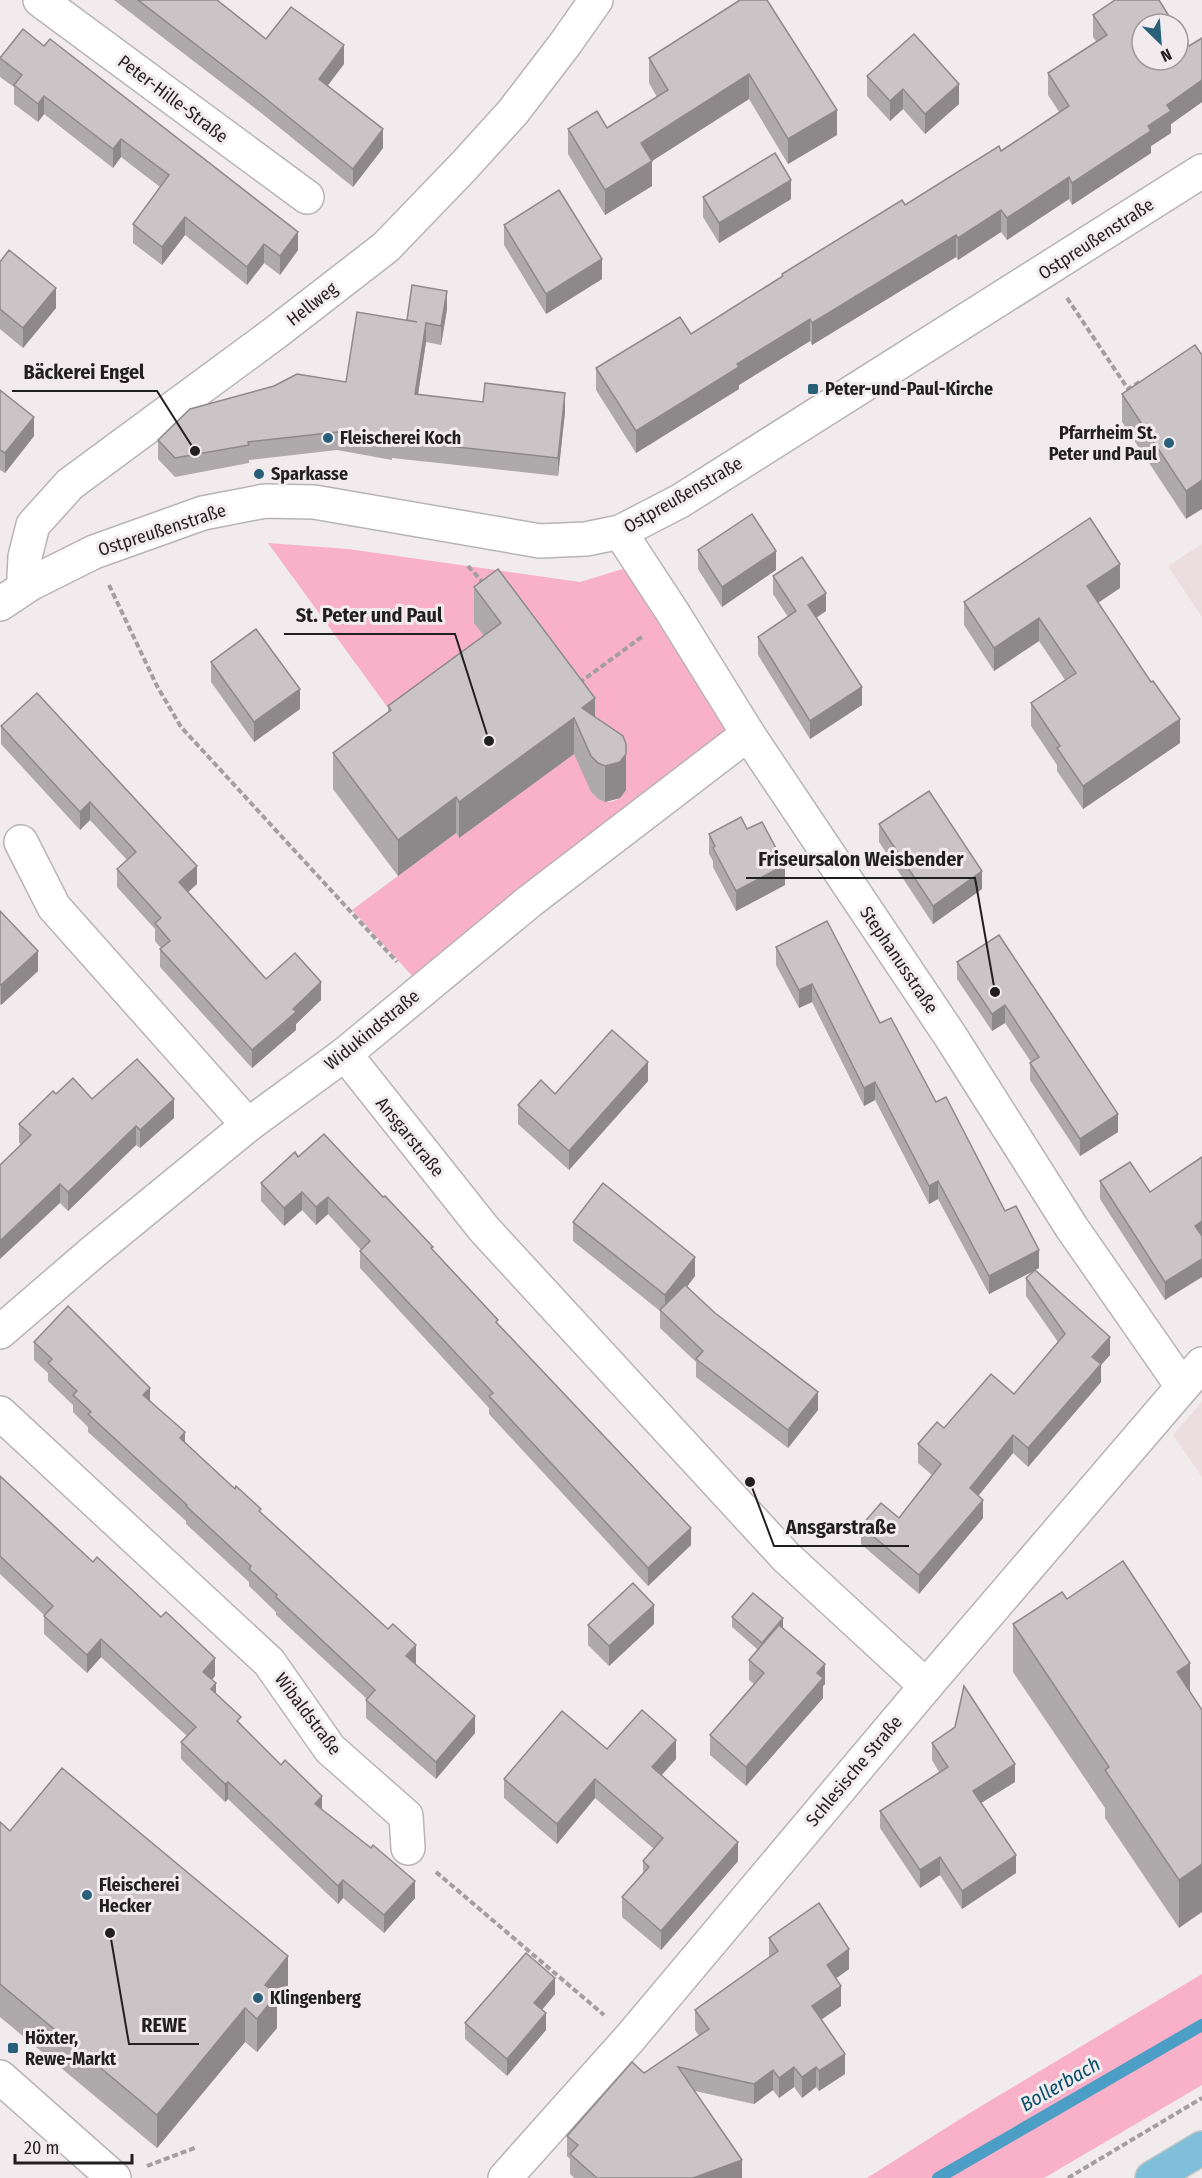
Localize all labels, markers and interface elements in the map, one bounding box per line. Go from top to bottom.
north arrow [1130,12,1190,72]
text: N [1158,45,1174,66]
street label: Peter-Hille-Straße [114,50,232,148]
street label: Ostpreußenstraße [1034,193,1158,284]
street label: Hellweg [282,277,342,331]
callout: Bäckerei Engel [12,353,157,391]
text: Bäckerei Engel [24,360,145,384]
place label: Peter-und-Paul-Kirche [825,378,993,400]
marker: Peter-und-Paul-Kirche [806,382,820,396]
place label: Pfarrheim St. Peter und Paul [1049,422,1157,465]
place label: Fleischerei Koch [340,427,461,449]
marker: Fleischerei Koch [321,431,335,445]
marker: Pfarrheim St. Peter und Paul [1162,436,1176,450]
street label: Ostpreußenstraße [620,452,746,538]
place label: Sparkasse [271,463,348,485]
marker: Sparkasse [252,467,266,481]
street label: Ostpreußenstraße [95,499,229,561]
callout: St. Peter und Paul [284,596,455,634]
text: St. Peter und Paul [296,603,443,627]
callout: Friseursalon Weisbender [746,840,975,878]
text: Friseursalon Weisbender [758,847,964,871]
street label: Stephanusstraße [855,902,943,1018]
street label: Widukindstraße [320,985,424,1075]
street label: Ansgarstraße [371,1093,449,1181]
callout: Ansgarstraße [774,1508,909,1546]
text: Ansgarstraße [785,1515,896,1539]
street label: Wibaldstraße [270,1669,346,1759]
street label: Schlesische Straße [801,1711,907,1831]
place label: Fleischerei Hecker [99,1874,180,1917]
marker: Fleischerei Hecker [80,1888,94,1902]
place label: Klingenberg [270,1987,361,2009]
marker: Klingenberg [251,1991,265,2005]
callout: REWE [129,2006,199,2044]
text: REWE [141,2013,187,2037]
place label: Höxter, Rewe-Markt [25,2027,117,2070]
marker: Höxter, Rewe-Markt [6,2041,20,2055]
water label: Bollerbach [1016,2052,1104,2116]
scale bar [15,2127,132,2165]
text: 20 m [24,2137,59,2159]

